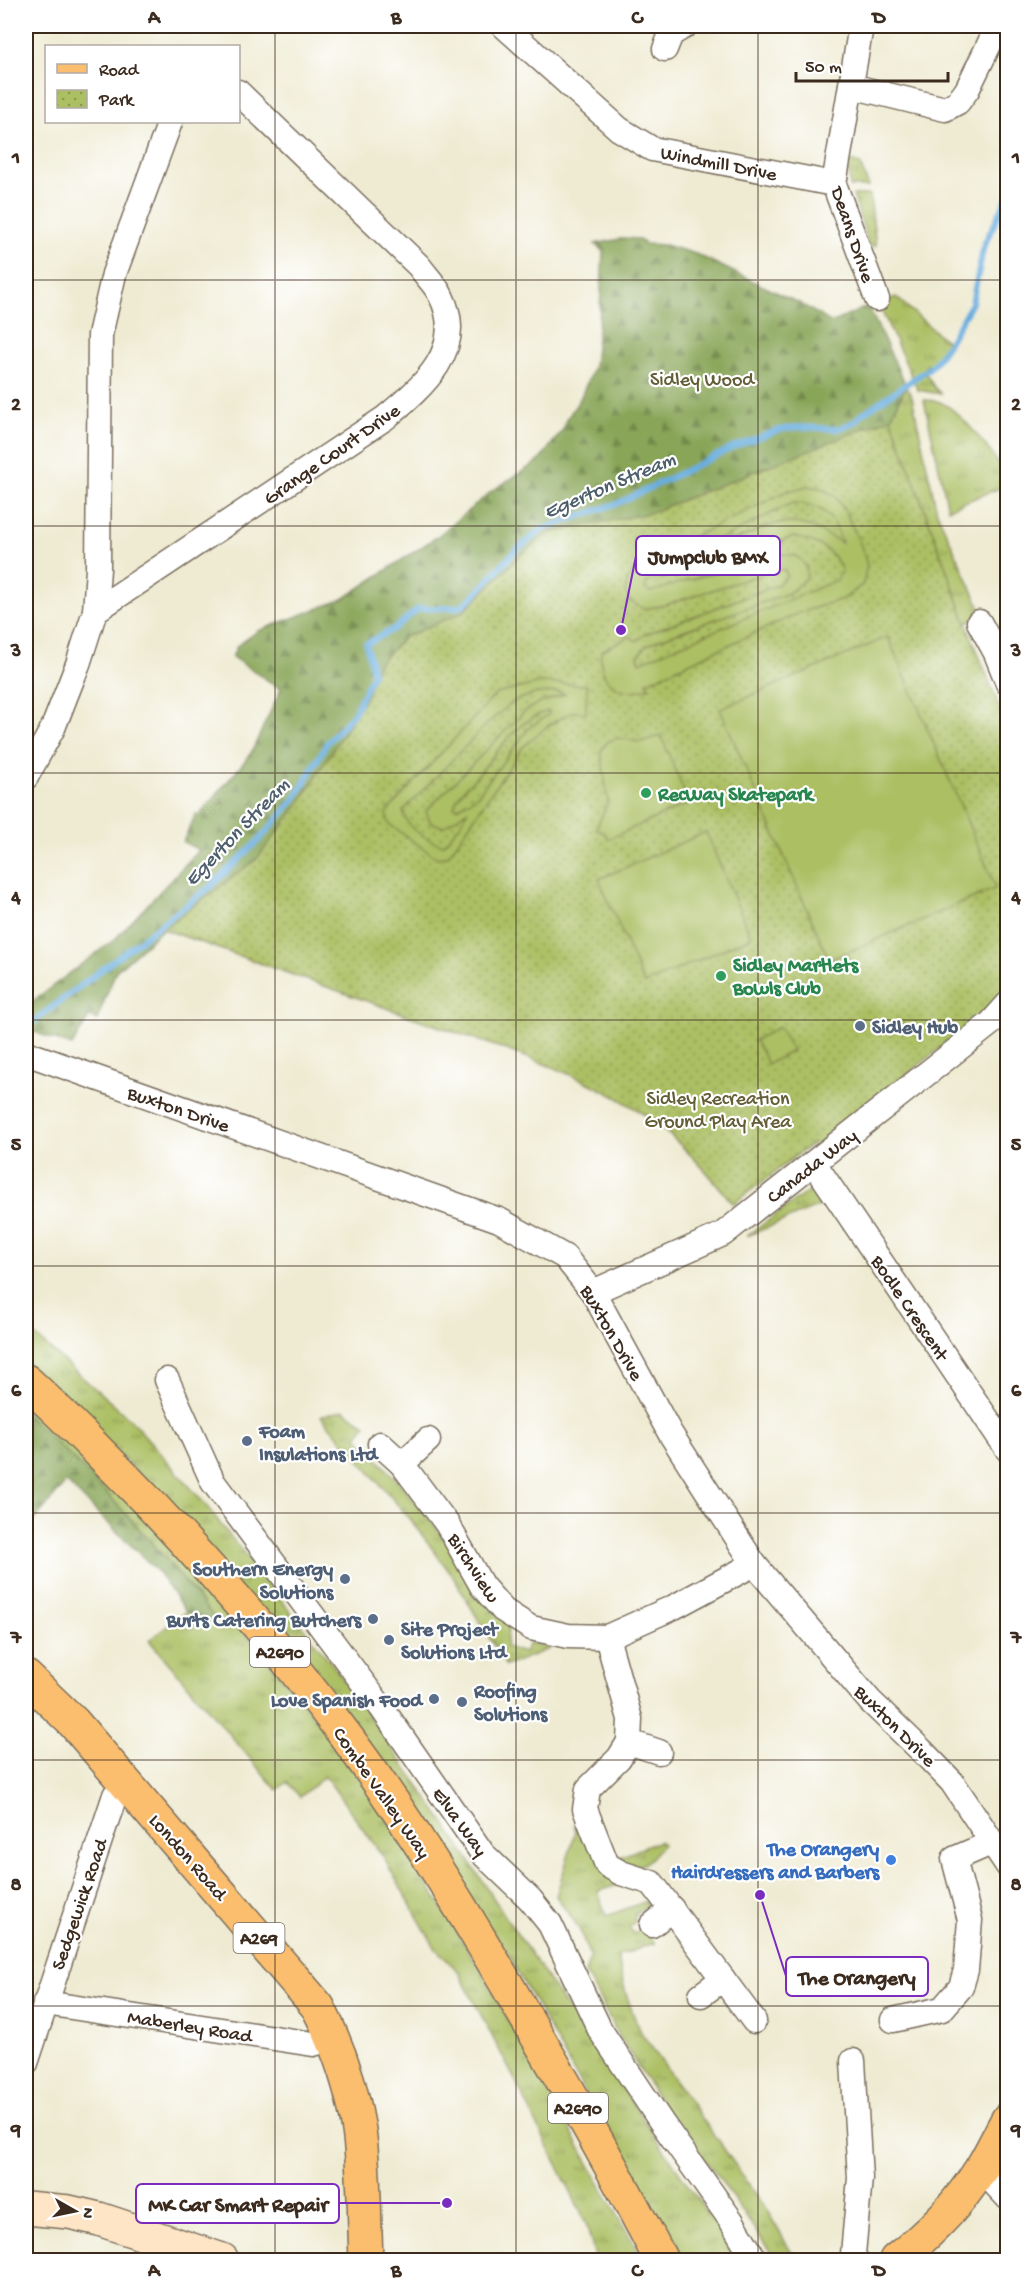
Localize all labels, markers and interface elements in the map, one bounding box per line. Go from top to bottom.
text: A [147,8,162,31]
text: B [390,8,402,31]
text: C [631,8,645,31]
text: D [870,8,886,31]
legend [45,45,240,123]
scale bar [796,45,948,83]
text: 50 m [805,58,842,79]
text: Road [99,61,140,82]
text: Park [98,91,135,112]
street label: Windmill Drive [658,143,779,188]
text: 1 [11,148,20,171]
text: 1 [1011,148,1020,171]
street label: Deans Drive [823,182,878,287]
park label: Sidley Wood [650,370,756,393]
text: 2 [11,395,21,418]
text: 2 [1011,395,1021,418]
street label: Grange Court Drive [261,400,406,511]
water label: Egerton Stream [541,448,680,526]
callout: Jumpclub BMX [636,536,780,575]
text: Jumpclub BMX [647,547,770,572]
text: 3 [10,641,21,664]
text: 3 [1010,641,1021,664]
water label: Egerton Stream [181,774,296,893]
place label: RecWay Skatepark [657,785,815,808]
marker: RecWay Skatepark [639,786,653,800]
text: 4 [10,888,21,911]
text: 4 [1010,888,1021,911]
place label: Sidley Martlets Bowls Club [732,956,860,1002]
marker: Sidley Martlets Bowls Club [714,969,728,983]
place label: Sidley Hub [872,1018,958,1041]
marker: Sidley Hub [853,1019,867,1033]
street label: Buxton Drive [123,1083,233,1140]
park label: Sidley Recreation Ground Play Area [645,1089,792,1135]
street label: Canada Way [763,1125,863,1210]
text: 5 [11,1135,22,1158]
text: 5 [1011,1135,1022,1158]
street label: Bodle Crescent [864,1251,953,1368]
street label: Buxton Drive [573,1281,647,1386]
text: 6 [11,1381,22,1404]
text: 6 [1011,1381,1022,1404]
place label: Foam Insulations Ltd [258,1422,380,1468]
marker: Foam Insulations Ltd [240,1434,254,1448]
street label: Birchview [441,1529,503,1608]
place label: Southern Energy Solutions [193,1560,335,1606]
marker: Southern Energy Solutions [338,1572,352,1586]
place label: Burts Catering Butchers [166,1611,363,1634]
marker: Burts Catering Butchers [366,1612,380,1626]
place label: Site Project Solutions Ltd [401,1620,508,1666]
text: 7 [10,1628,23,1651]
text: 7 [1010,1628,1023,1651]
marker: Site Project Solutions Ltd [382,1633,396,1647]
road number: A2690 [250,1637,310,1667]
place label: Roofing Solutions [473,1681,549,1728]
street label: Buxton Drive [847,1681,940,1774]
place label: Love Spanish Food [271,1691,424,1714]
marker: Love Spanish Food [427,1692,441,1706]
marker: Roofing Solutions [455,1695,469,1709]
street label: Combe Valley Way [326,1724,434,1864]
street label: Elva Way [426,1784,491,1862]
street label: London Road [143,1810,232,1908]
street label: Sedgewick Road [48,1834,115,1974]
place label: The Orangery Hairdressers and Barbers [671,1840,881,1886]
marker: The Orangery Hairdressers and Barbers [884,1853,898,1867]
text: 8 [11,1875,22,1898]
text: 8 [1011,1875,1022,1898]
road number: A269 [234,1923,284,1953]
callout: The Orangery [786,1957,928,1996]
text: The Orangery [796,1968,916,1993]
street label: Maberley Road [125,2007,256,2050]
road number: A2690 [548,2093,608,2123]
text: 9 [10,2121,21,2144]
text: 9 [1010,2121,1021,2144]
north arrow [45,2181,105,2241]
callout: MK Car Smart Repair [136,2184,339,2223]
text: MK Car Smart Repair [148,2195,330,2220]
text: N [76,2206,97,2220]
text: A [147,2261,162,2284]
text: B [390,2261,402,2284]
text: C [631,2261,645,2284]
text: D [870,2261,886,2284]

